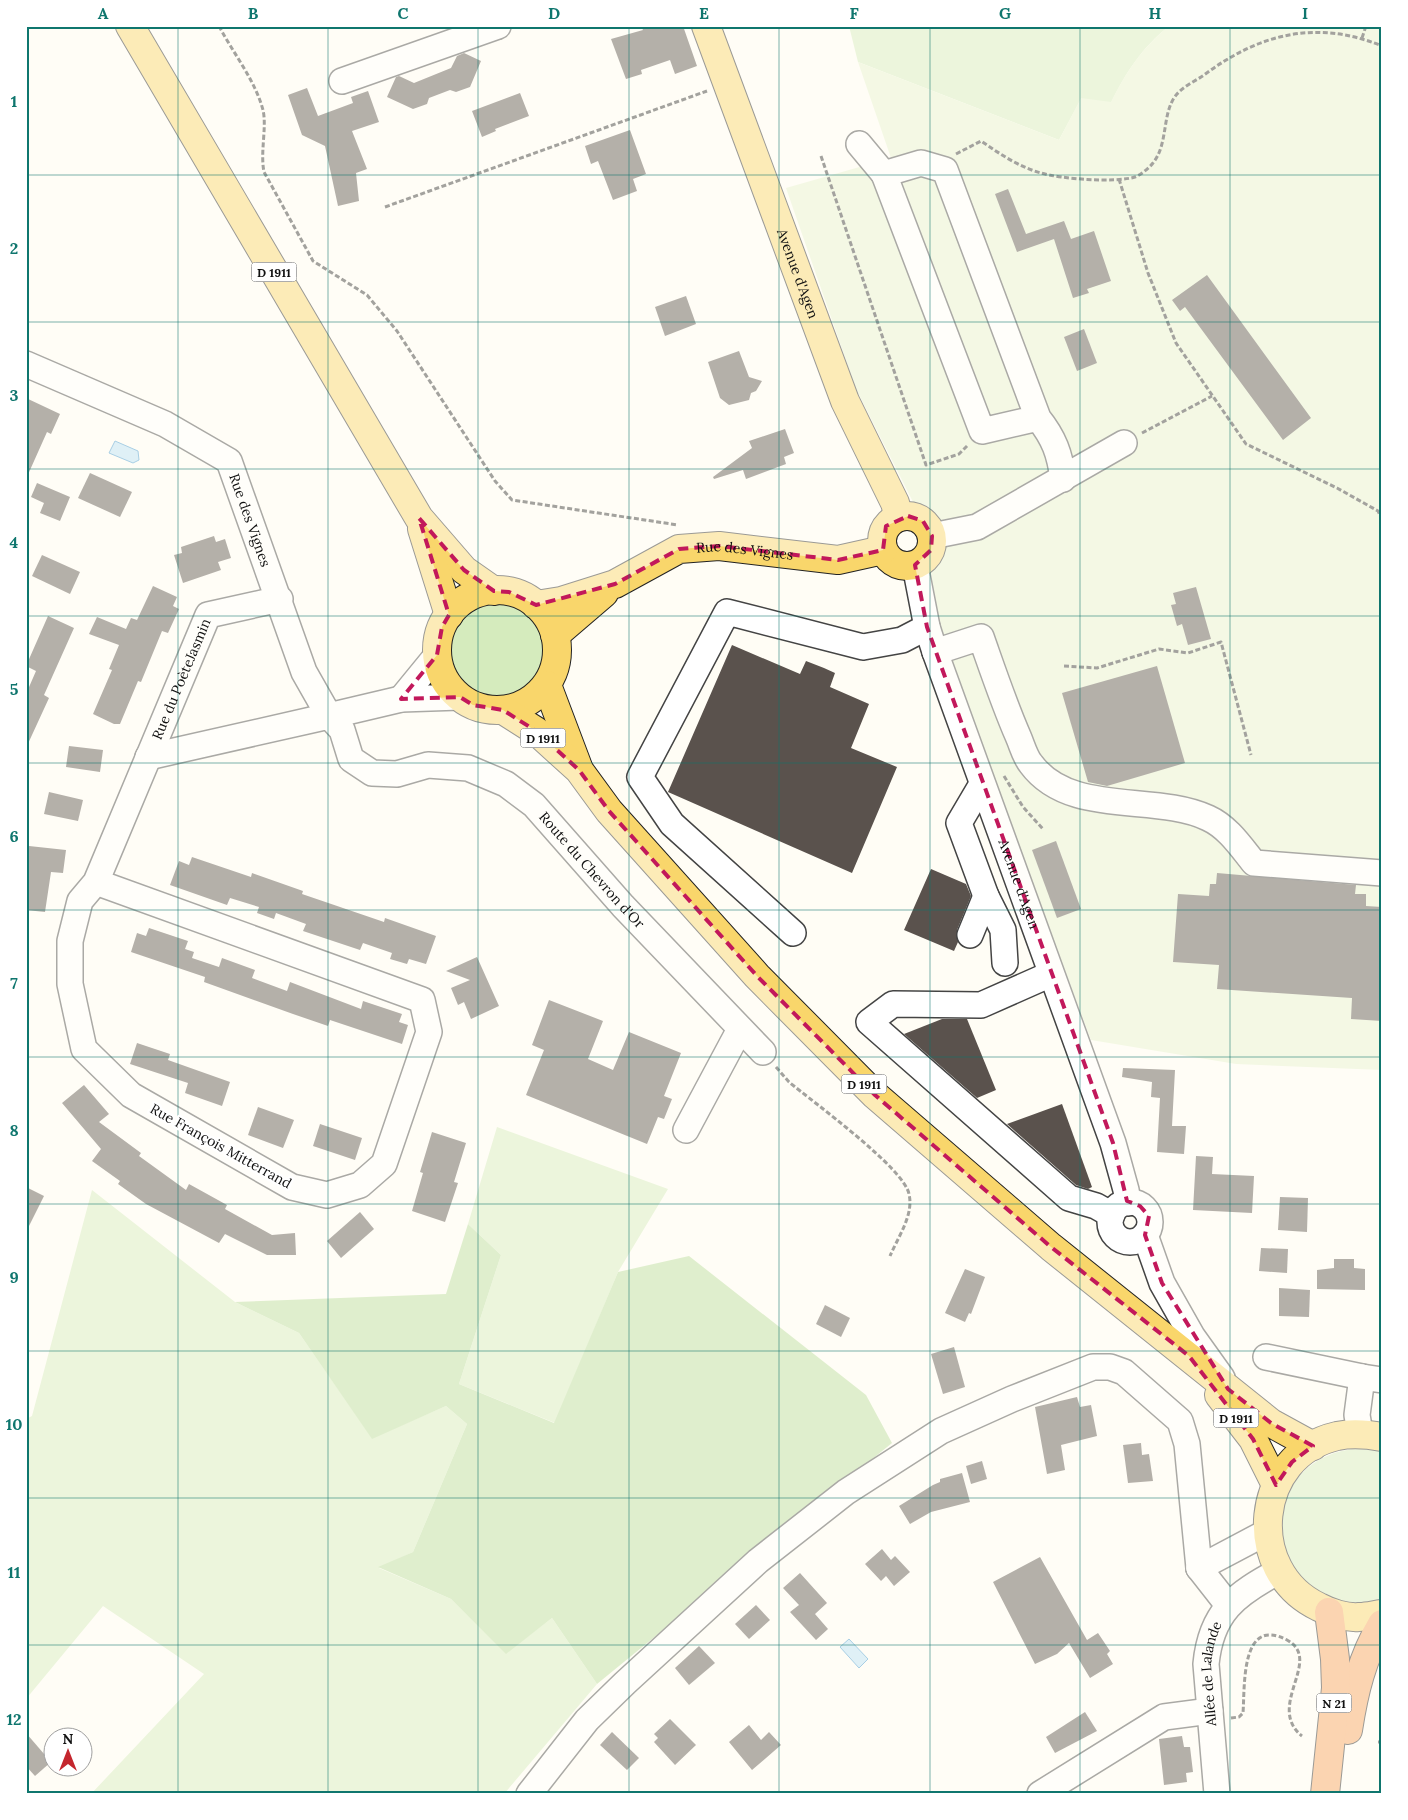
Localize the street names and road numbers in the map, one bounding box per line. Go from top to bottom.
street label: Avenue d'Agen [773,225,823,321]
road number: D 1911 [252,262,296,282]
street label: Rue des Vignes [225,471,275,569]
street label: Rue des Vignes [696,537,794,564]
street label: Rue du PoèteJasmin [148,615,215,742]
road number: D 1911 [520,728,566,748]
street label: Route du Chevron d'Or [535,808,649,932]
street label: Avenue d'Agen [994,835,1044,932]
road number: D 1911 [842,1074,886,1094]
street label: Rue François Mitterrand [147,1100,295,1192]
road number: D 1911 [1214,1409,1258,1428]
street label: Allée de Lalande [1197,1618,1226,1728]
road number: N 21 [1316,1694,1352,1712]

